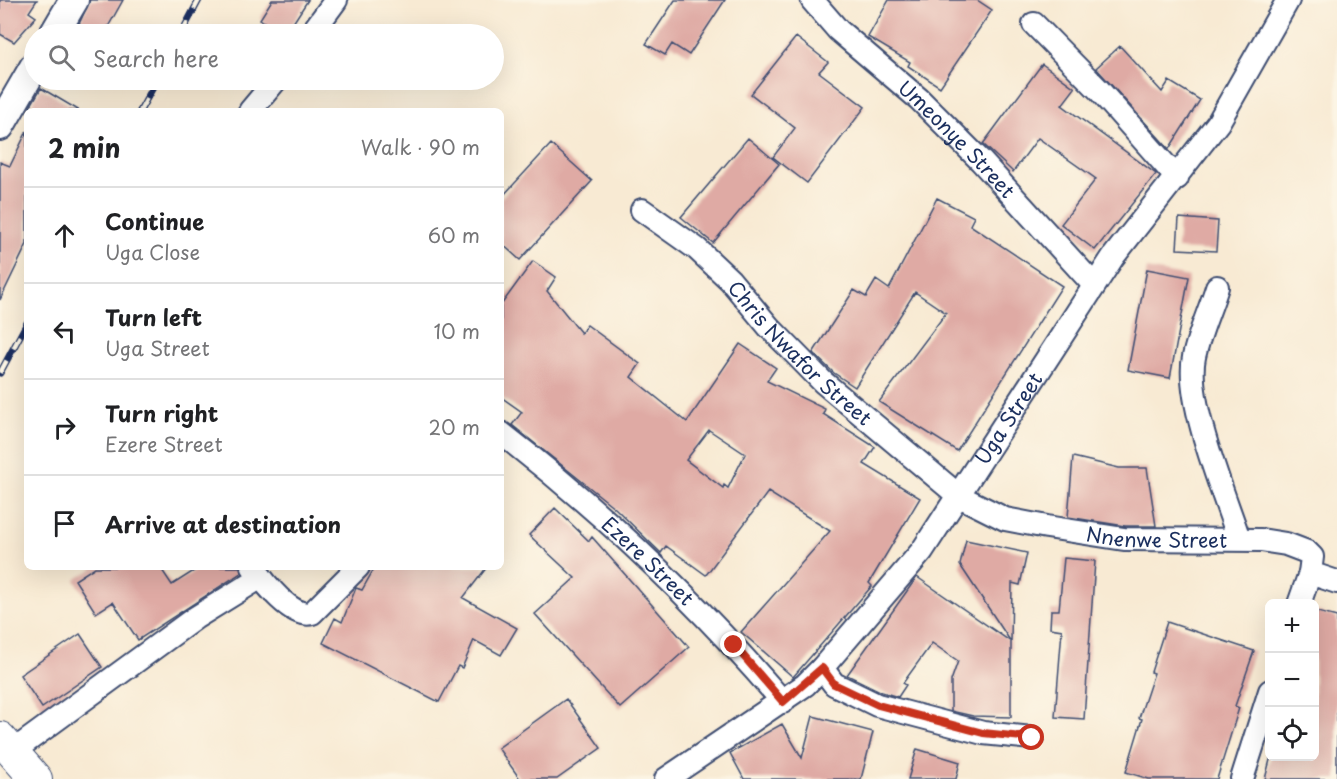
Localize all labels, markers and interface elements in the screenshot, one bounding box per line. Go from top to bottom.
search box [24,24,504,90]
icon: search [45,41,78,74]
text: Search here [93,41,219,74]
street label: Umeonye Street [892,73,1022,204]
text: 2 min [48,128,121,167]
text: Walk · 90 m [361,132,480,162]
text: Continue [105,204,204,237]
icon: ahead [48,219,81,252]
text: 60 m [428,220,480,250]
text: Uga Close [105,237,200,267]
street label: Chris Nwafor Street [721,274,879,432]
text: Turn left [105,300,202,333]
icon: left [48,315,81,348]
text: 10 m [433,316,480,346]
text: Uga Street [105,333,210,363]
street label: Uga Street [967,366,1049,470]
text: Turn right [105,396,218,429]
icon: right [48,411,81,444]
text: 20 m [428,412,480,442]
text: Ezere Street [105,429,223,459]
icon: arrive [48,507,81,540]
text: Arrive at destination [105,507,341,540]
street label: Ezere Street [595,509,701,612]
street label: Nnenwe Street [1084,518,1227,555]
map controls [1265,599,1319,761]
button: + [1265,599,1319,653]
route end [720,631,746,657]
button: − [1265,653,1319,707]
button: locate [1265,707,1319,761]
route start [1018,724,1044,750]

